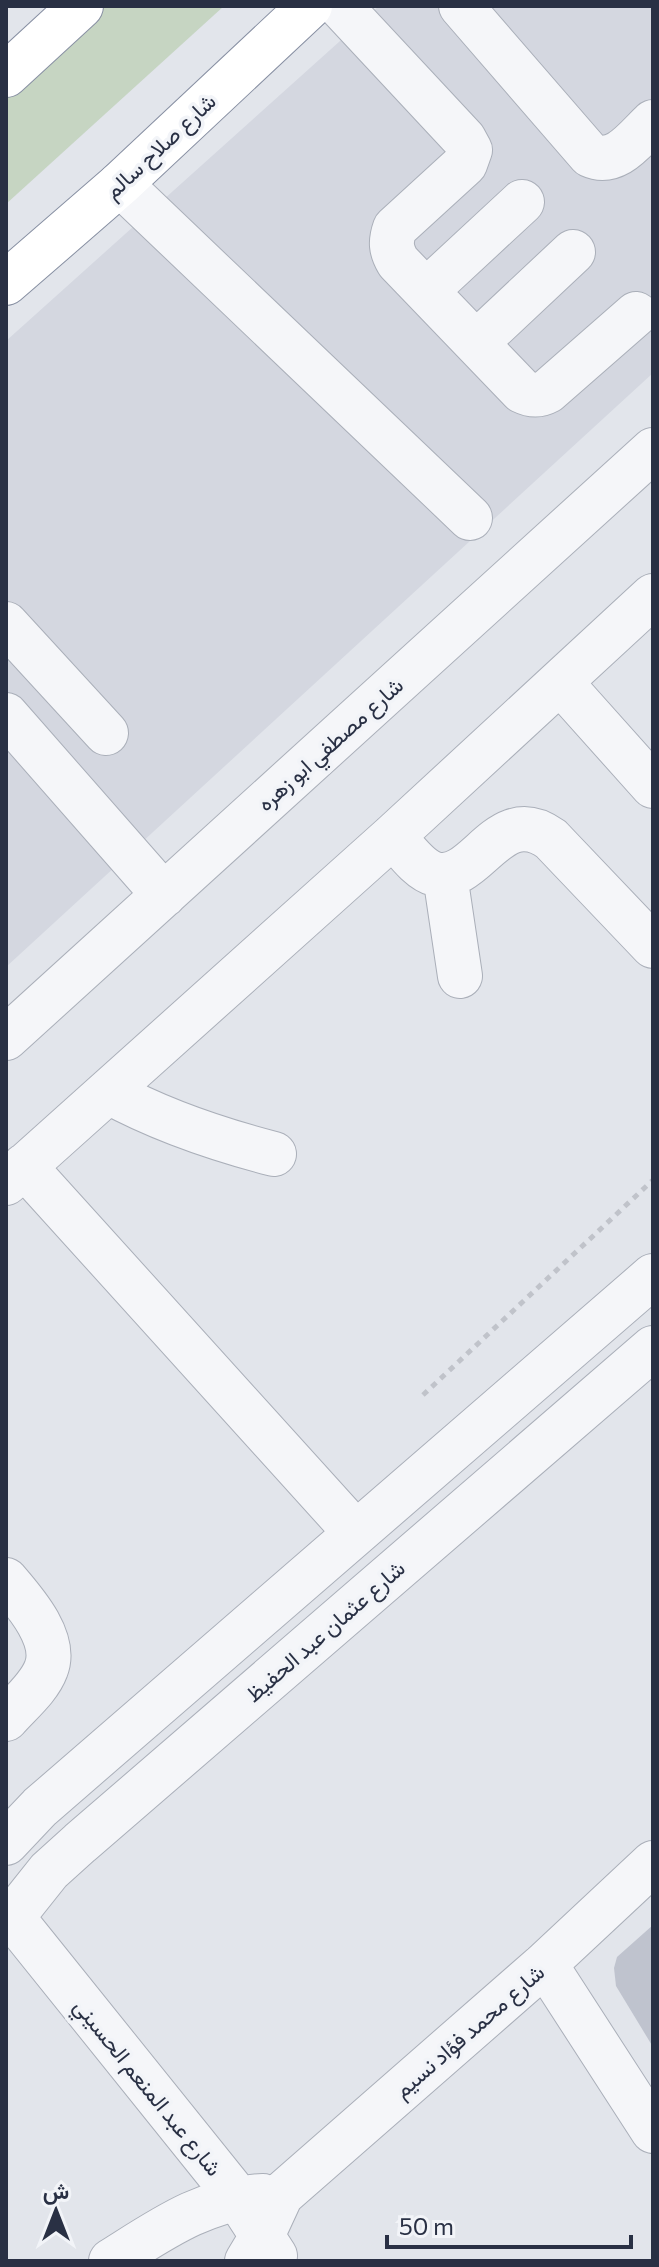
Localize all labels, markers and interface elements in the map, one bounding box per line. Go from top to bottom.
street label: شارع صلاح سالم [98,87,222,206]
street label: شارع مصطفي ابو زهره [251,671,412,821]
street label: شارع عثمان عبد الحفيظ [239,1554,411,1709]
street label: شارع محمد فؤاد نسيم [388,1958,551,2105]
street label: شارع عبد المنعم الحسيني [64,1993,228,2185]
north arrow [16,2171,96,2251]
text: ش [43,2177,69,2205]
scale bar [387,2199,631,2249]
text: 50 m [399,2211,454,2240]

